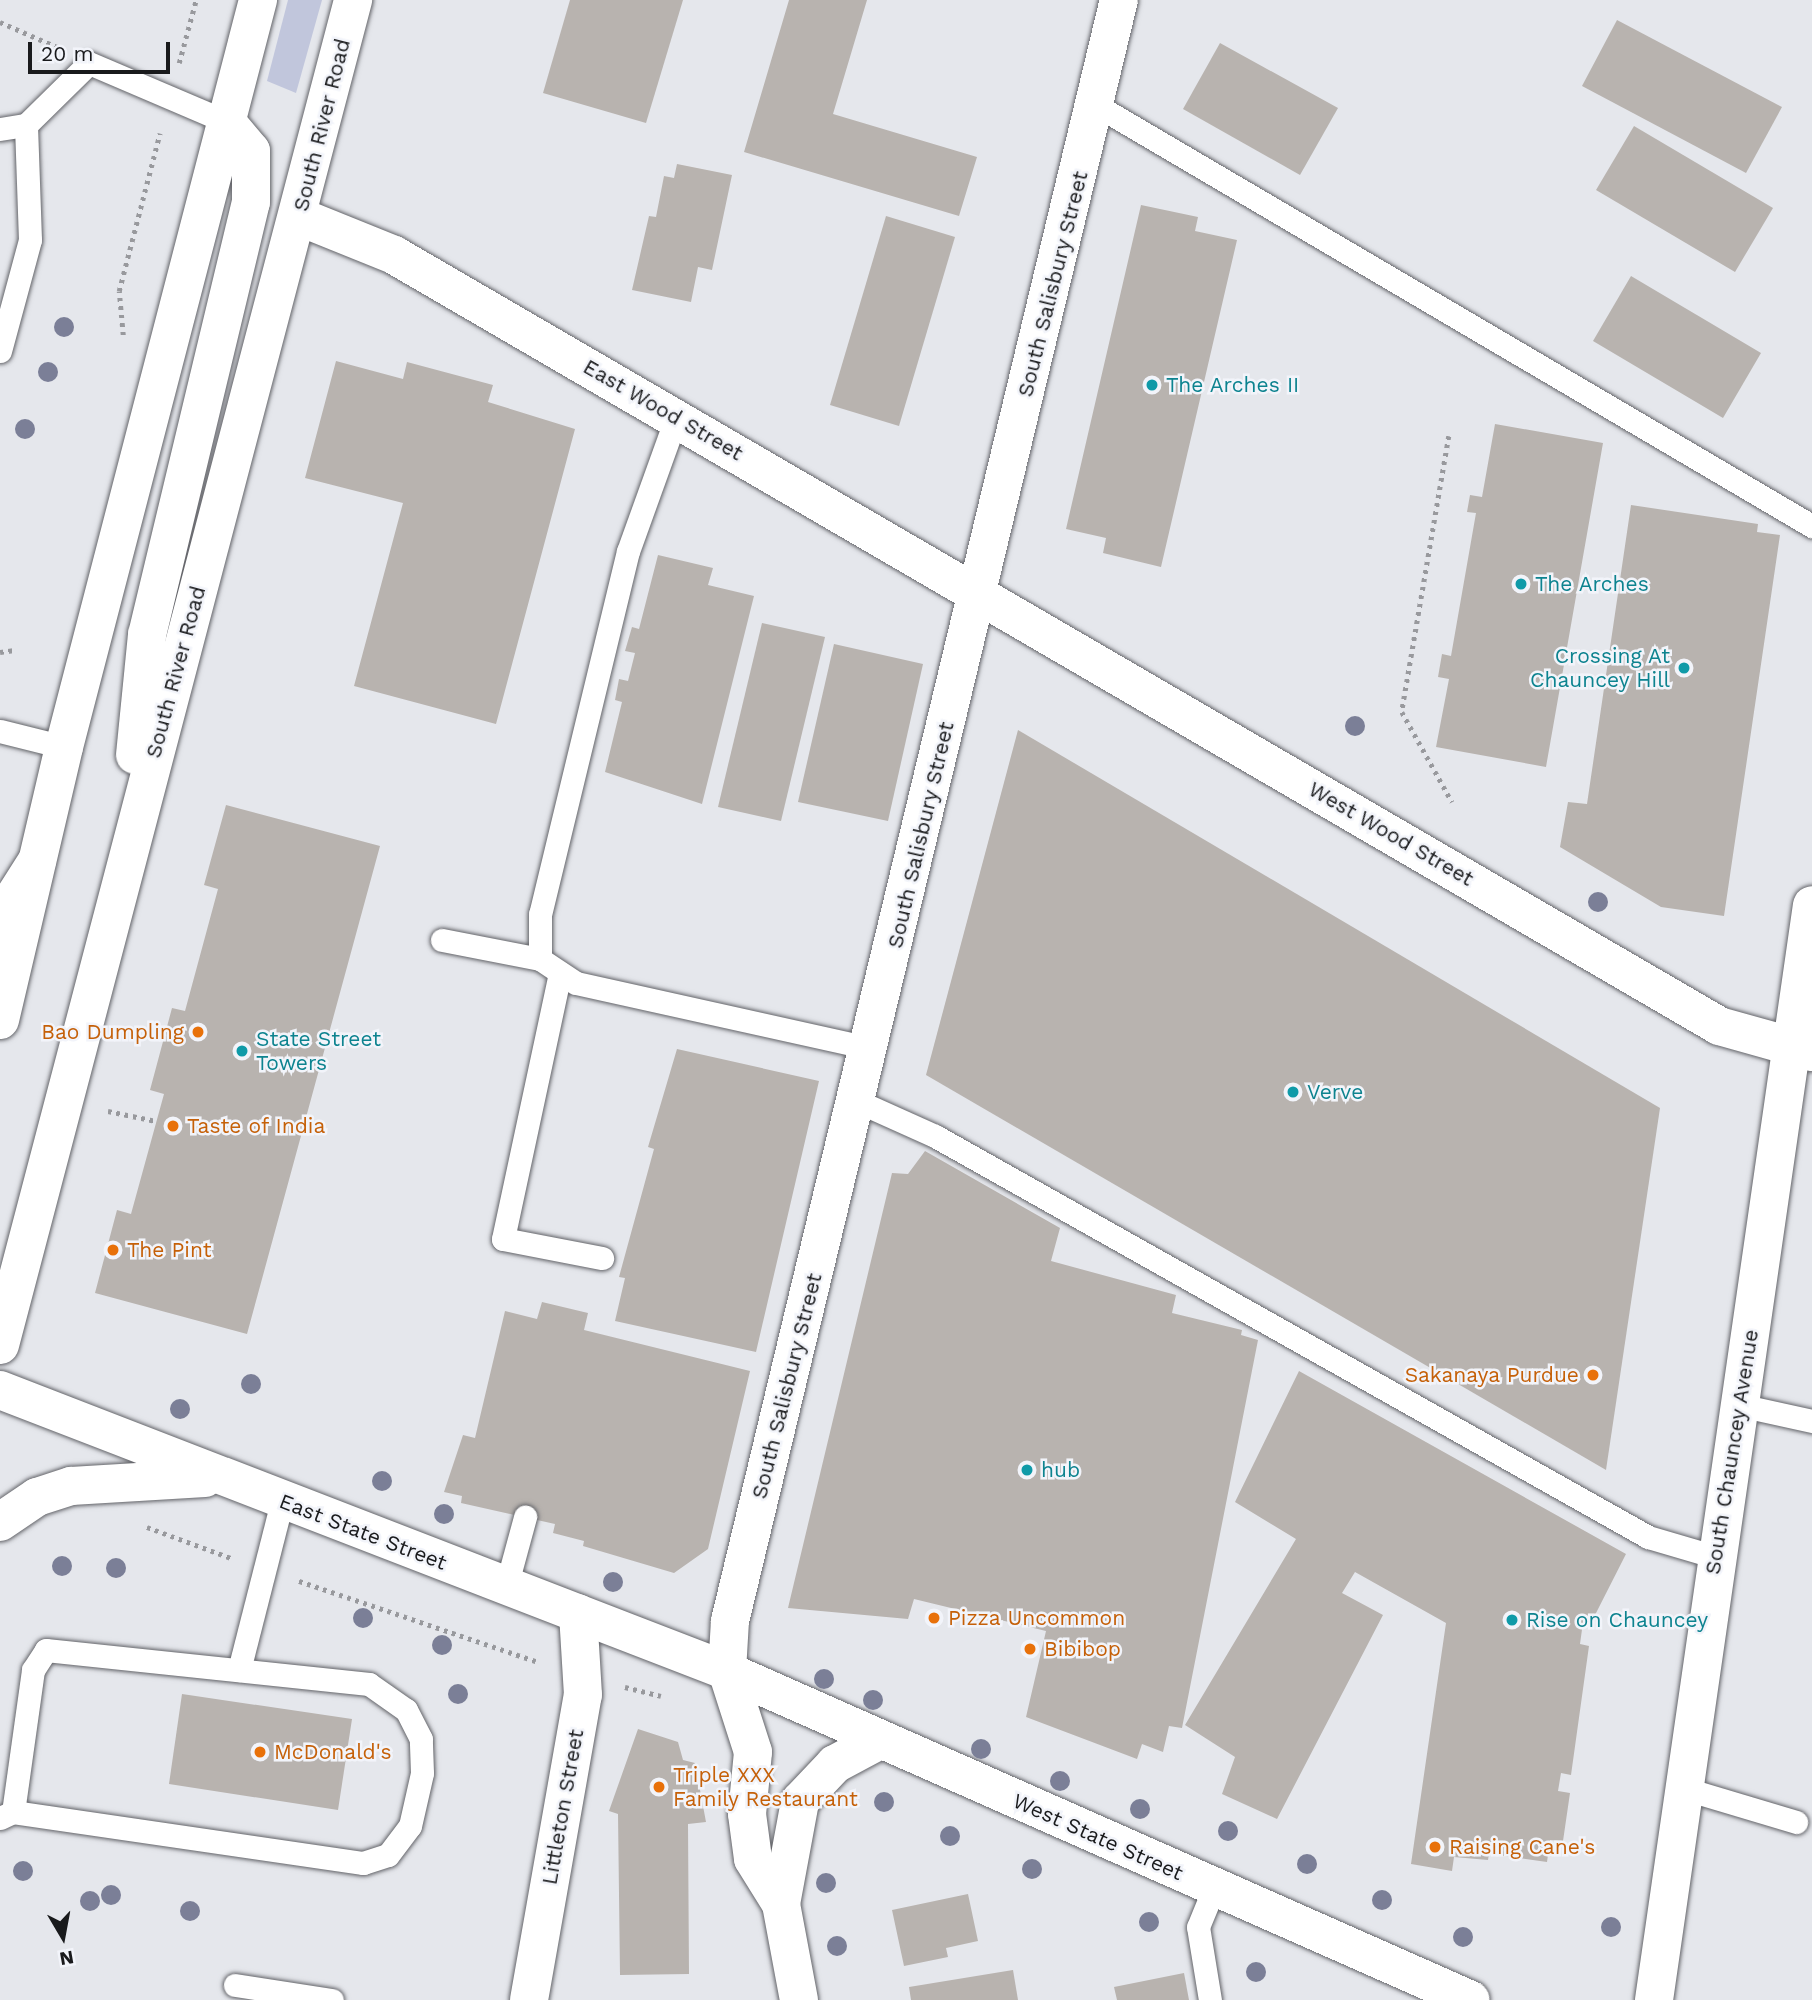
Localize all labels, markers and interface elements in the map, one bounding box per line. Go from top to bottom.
scale bar [32,28,173,72]
street label: South River Road [288,36,356,214]
text: 20 m [41,41,93,66]
street label: South Salisbury Street [1013,168,1093,400]
street label: East Wood Street [579,354,747,466]
place label: The Arches II [1166,372,1300,398]
marker: The Arches II [1144,377,1160,393]
place label: The Arches [1535,571,1650,597]
marker: The Arches [1513,576,1529,592]
street label: South River Road [141,583,211,761]
place label: Crossing At Chauncey Hill [1530,643,1670,693]
marker: Crossing At Chauncey Hill [1676,660,1692,676]
street label: South Salisbury Street [883,719,959,951]
street label: West Wood Street [1304,776,1478,892]
place label: Bao Dumpling [41,1019,184,1045]
marker: Bao Dumpling [190,1024,206,1040]
place label: State Street Towers [256,1026,381,1076]
marker: State Street Towers [234,1043,250,1059]
place label: Verve [1307,1079,1363,1105]
marker: Verve [1285,1084,1301,1100]
place label: Taste of India [187,1113,326,1139]
marker: Taste of India [165,1118,181,1134]
place label: The Pint [127,1237,212,1263]
marker: The Pint [105,1242,121,1258]
street label: South Salisbury Street [747,1270,827,1502]
street label: South Chauncey Avenue [1700,1327,1764,1577]
place label: Sakanaya Purdue [1404,1362,1579,1388]
marker: Sakanaya Purdue [1585,1367,1601,1383]
place label: hub [1041,1457,1080,1483]
marker: hub [1019,1462,1035,1478]
street label: East State Street [276,1488,450,1576]
place label: Pizza Uncommon [948,1605,1126,1631]
place label: Rise on Chauncey [1526,1607,1708,1633]
marker: Pizza Uncommon [926,1610,942,1626]
marker: Rise on Chauncey [1504,1612,1520,1628]
place label: Bibibop [1044,1636,1121,1662]
marker: Bibibop [1022,1641,1038,1657]
street label: Littleton Street [537,1727,589,1887]
place label: McDonald's [274,1739,391,1765]
marker: McDonald's [252,1744,268,1760]
place label: Triple XXX Family Restaurant [673,1762,858,1812]
marker: Triple XXX Family Restaurant [651,1779,667,1795]
street label: West State Street [1009,1788,1187,1886]
place label: Raising Cane's [1449,1834,1595,1860]
marker: Raising Cane's [1427,1839,1443,1855]
north arrow [28,1902,98,1972]
text: N [58,1946,76,1971]

